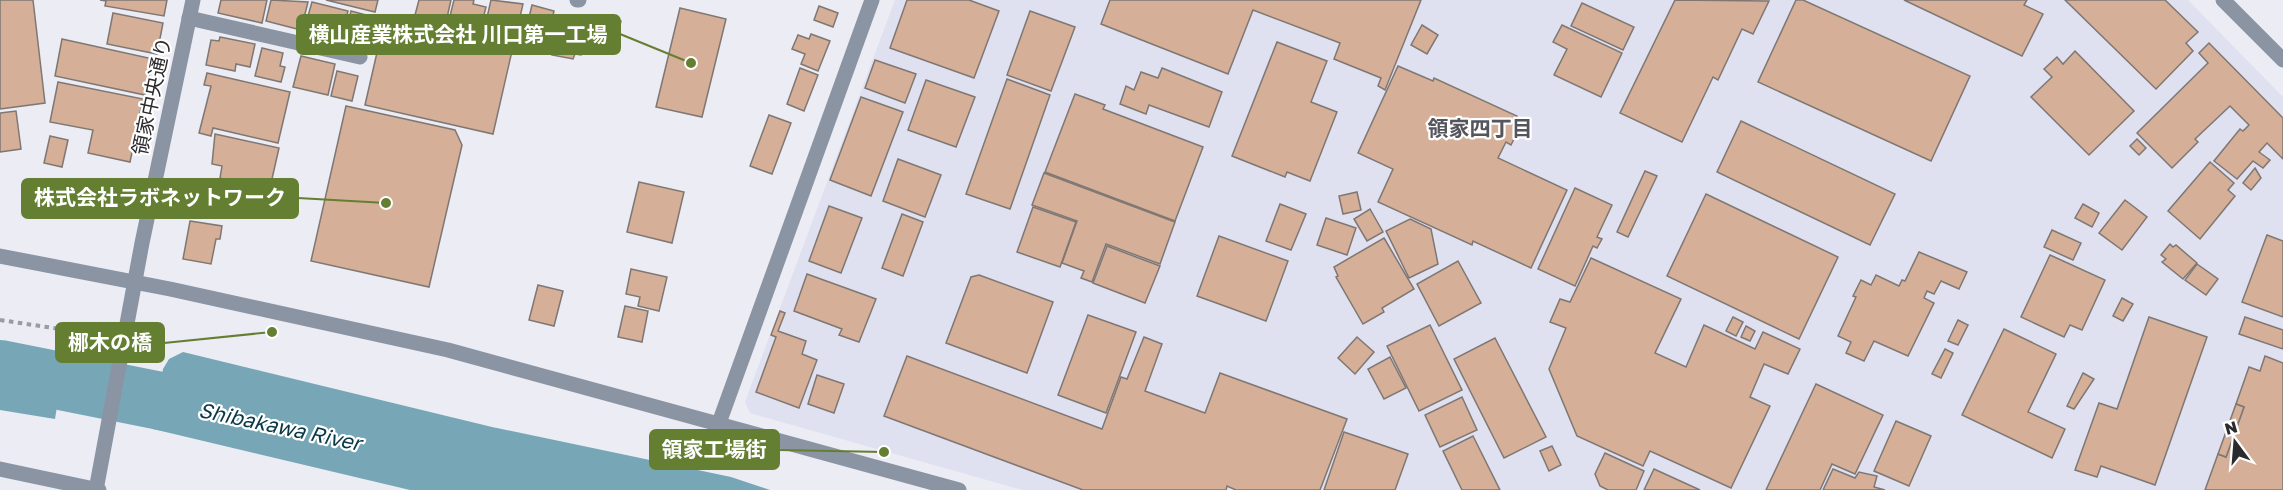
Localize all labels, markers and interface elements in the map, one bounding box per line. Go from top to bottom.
callout: 横山産業株式会社 川口第一工場 [297,15,620,54]
text: 横山産業株式会社 川口第一工場 [308,21,608,47]
street label: 領家中央通り [127,35,175,157]
district label: 領家四丁目 [1428,115,1533,141]
callout: 株式会社ラボネットワーク [22,179,298,218]
text: 株式会社ラボネットワーク [34,184,286,210]
callout: 梛木の橋 [56,323,164,362]
text: 梛木の橋 [68,329,152,355]
water label: Shibakawa River [196,396,366,456]
north arrow [2205,412,2265,472]
text: N [2222,416,2239,439]
callout: 領家工場街 [650,430,779,469]
text: 領家工場街 [662,436,767,462]

